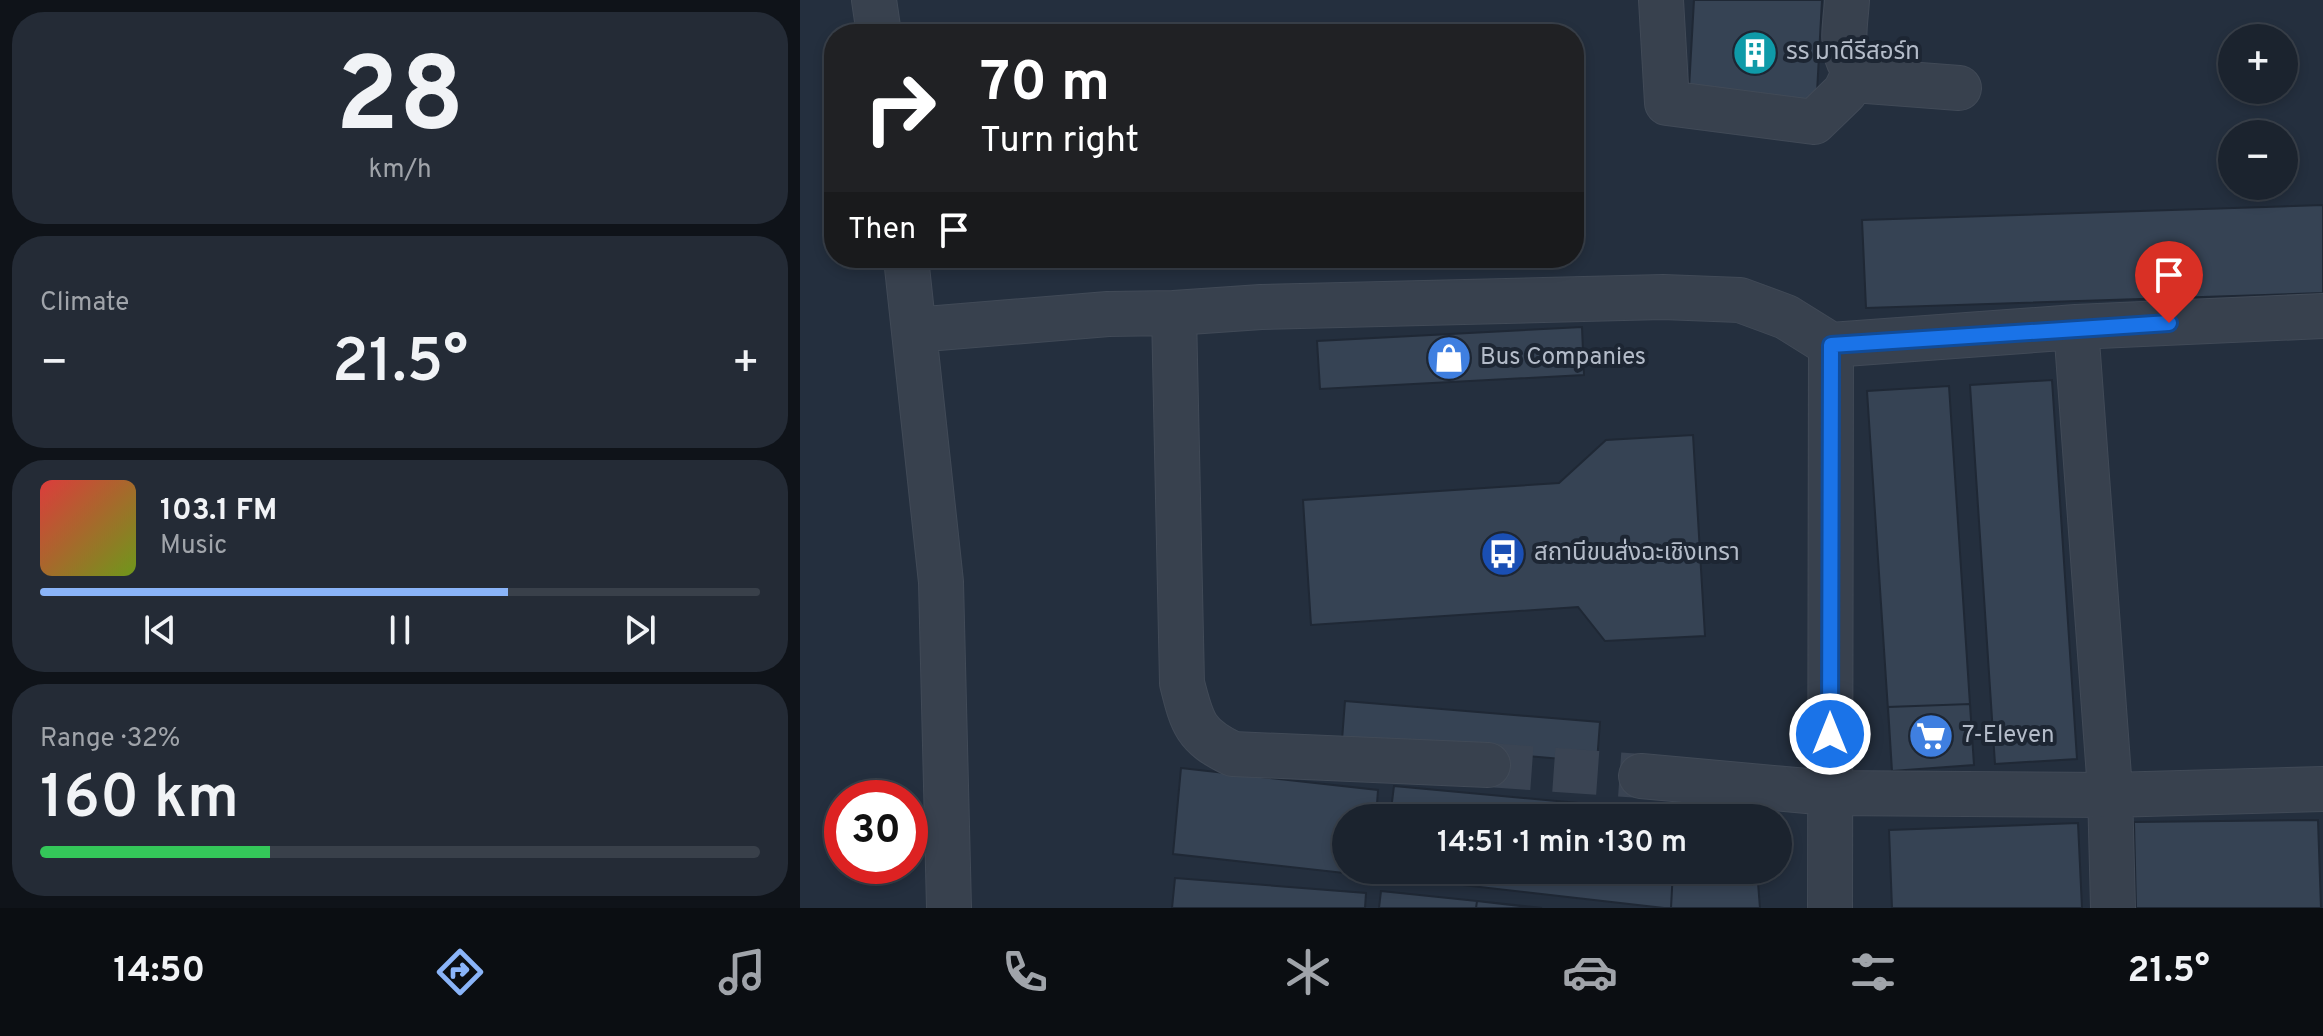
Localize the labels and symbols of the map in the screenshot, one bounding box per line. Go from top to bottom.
building icon: รร มาดีรีสอร์ท [1731,29,1779,77]
place label: รร มาดีรีสอร์ท [1786,38,1920,68]
pin [2135,241,2203,323]
shop icon: Bus Companies [1425,334,1473,382]
place label: Bus Companies [1480,343,1646,373]
bus stop icon: สถานีขนส่งฉะเชิงเทรา [1479,530,1527,578]
place label: สถานีขนส่งฉะเชิงเทรา [1534,538,1740,569]
position arrow [1788,692,1872,776]
supermarket icon: 7-Eleven [1907,712,1955,760]
place label: 7-Eleven [1962,721,2055,751]
speed limit sign: 30 [824,780,928,884]

